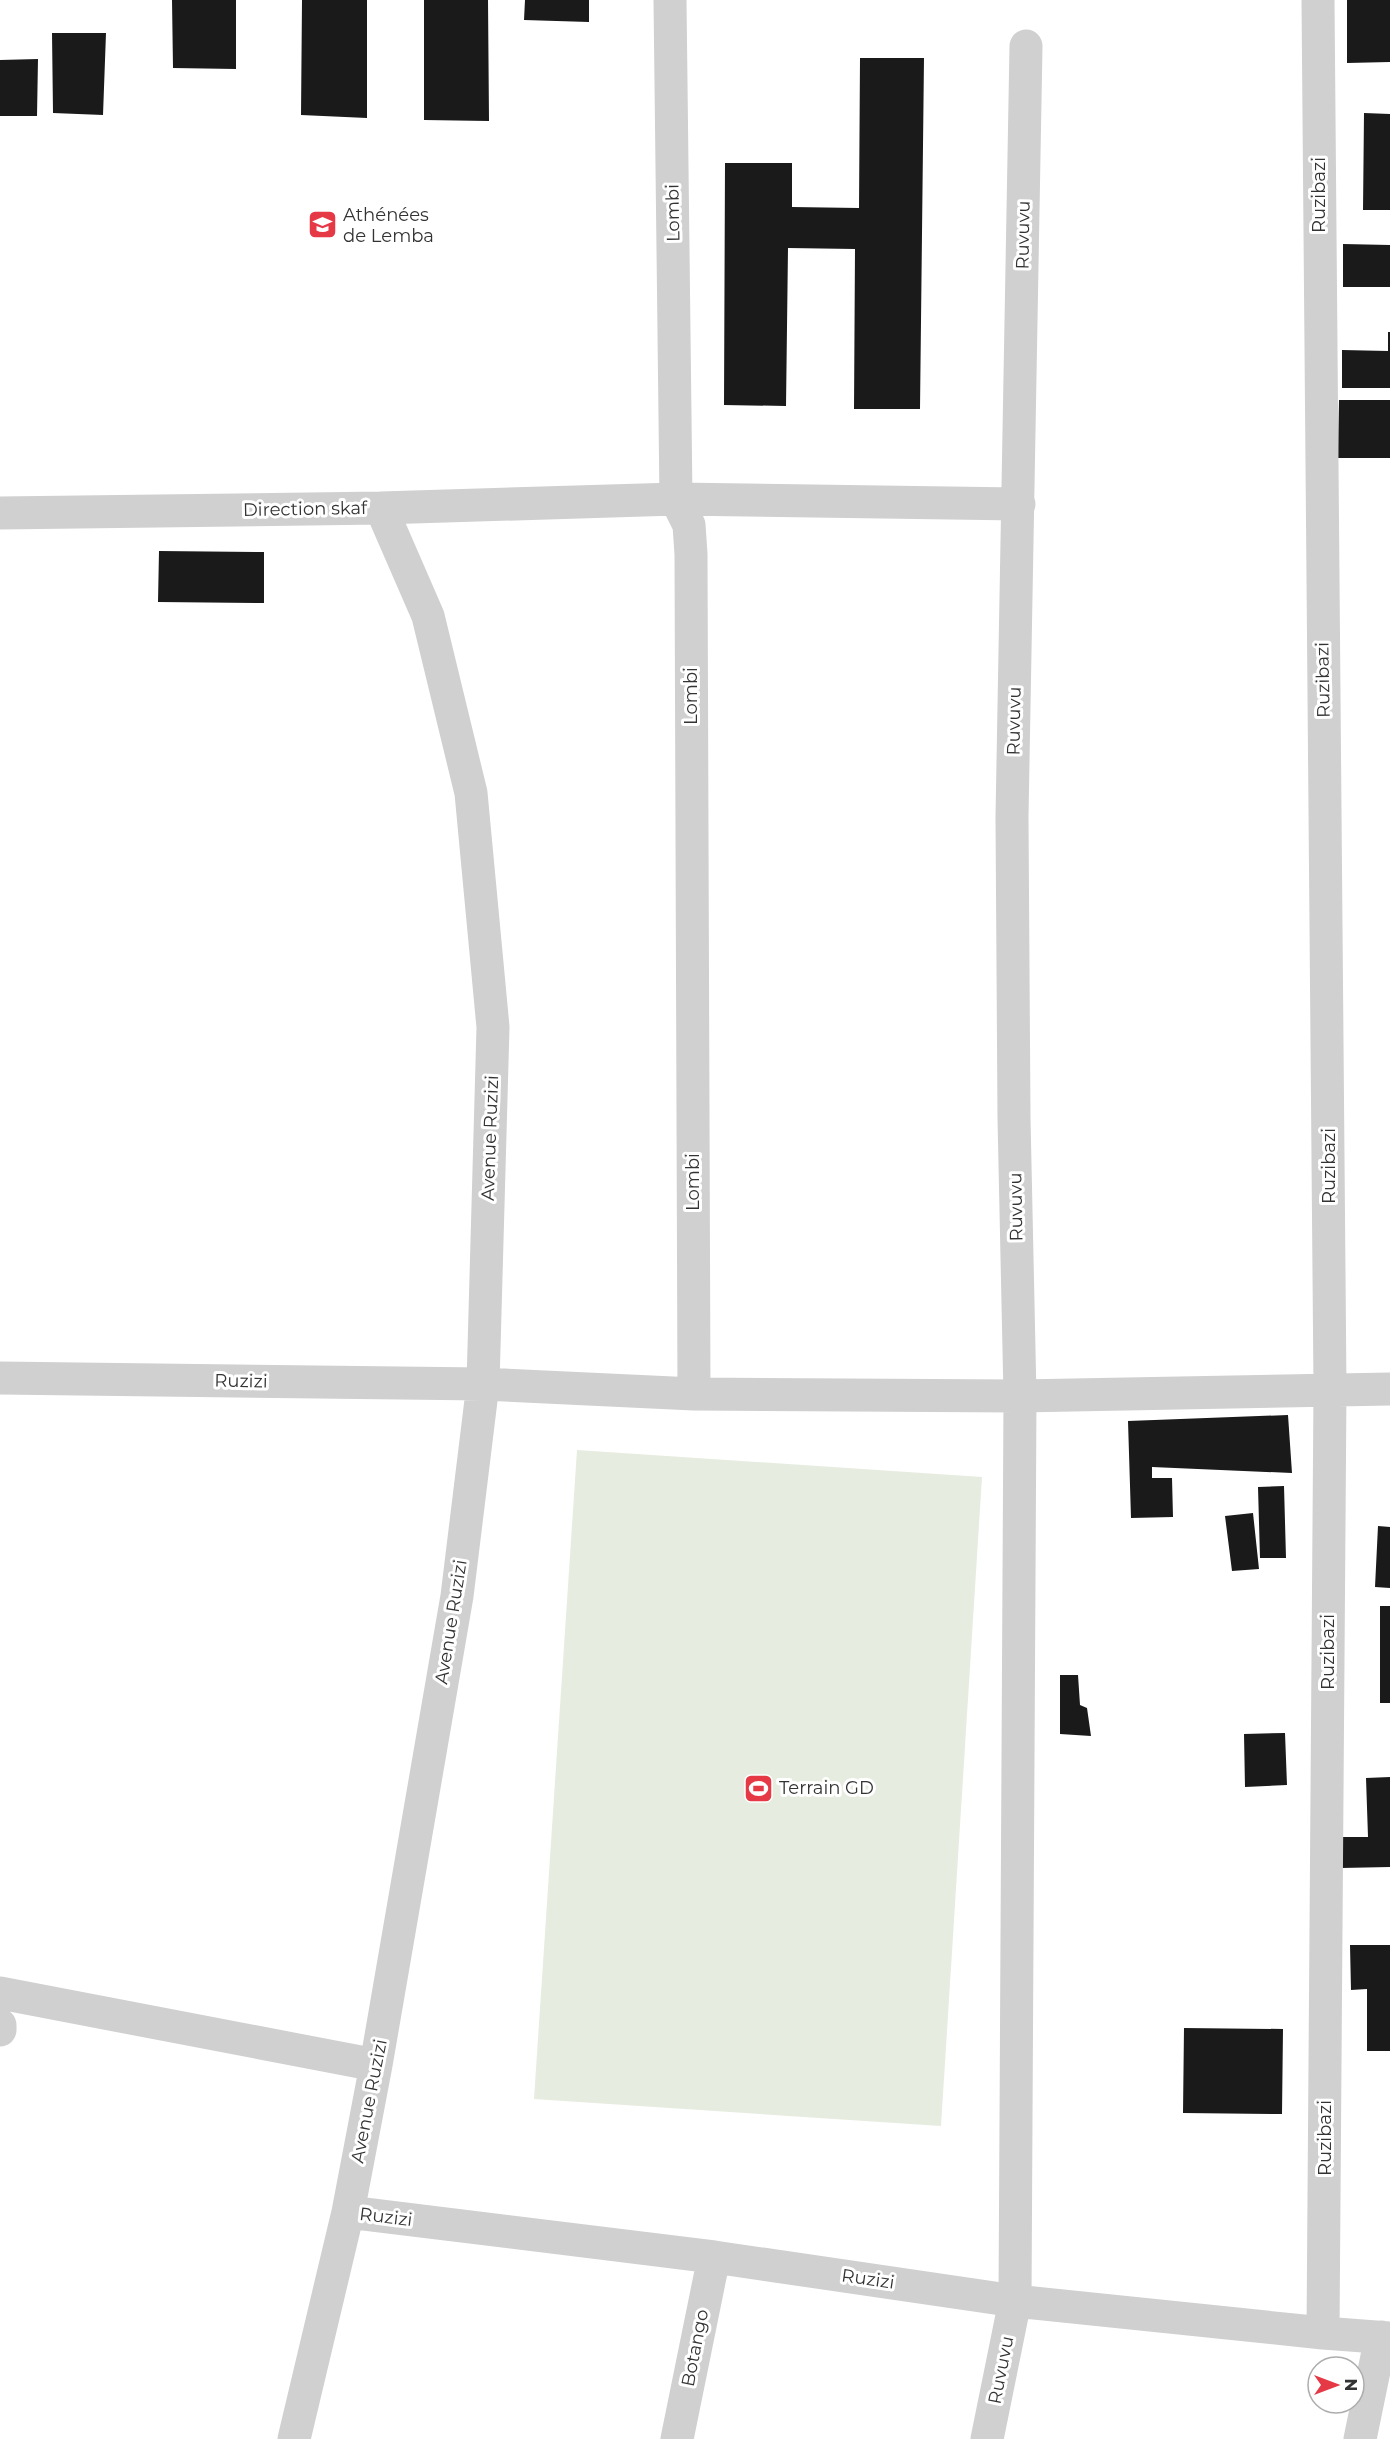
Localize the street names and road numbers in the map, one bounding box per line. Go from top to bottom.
street label: Ruzibazi [1308,157,1330,233]
street label: Lombi [661,184,685,242]
street label: Ruvuvu [1011,200,1035,270]
street label: Direction skaf [243,497,368,521]
street label: Ruzibazi [1311,642,1335,718]
street label: Lombi [680,667,702,725]
street label: Ruvuvu [1002,686,1026,756]
street label: Avenue Ruzizi [477,1075,503,1201]
street label: Ruzibazi [1318,1128,1340,1204]
street label: Lombi [682,1153,704,1211]
street label: Ruvuvu [1004,1172,1028,1242]
street label: Ruzizi [214,1370,268,1392]
street label: Avenue Ruzizi [430,1558,472,1686]
street label: Ruzibazi [1317,1614,1339,1690]
street label: Avenue Ruzizi [346,2037,392,2165]
street label: Ruzibazi [1314,2100,1336,2176]
street label: Ruzizi [358,2203,414,2231]
street label: Ruzizi [840,2264,896,2294]
street label: Botango [677,2308,713,2388]
street label: Ruvuvu [984,2334,1018,2406]

